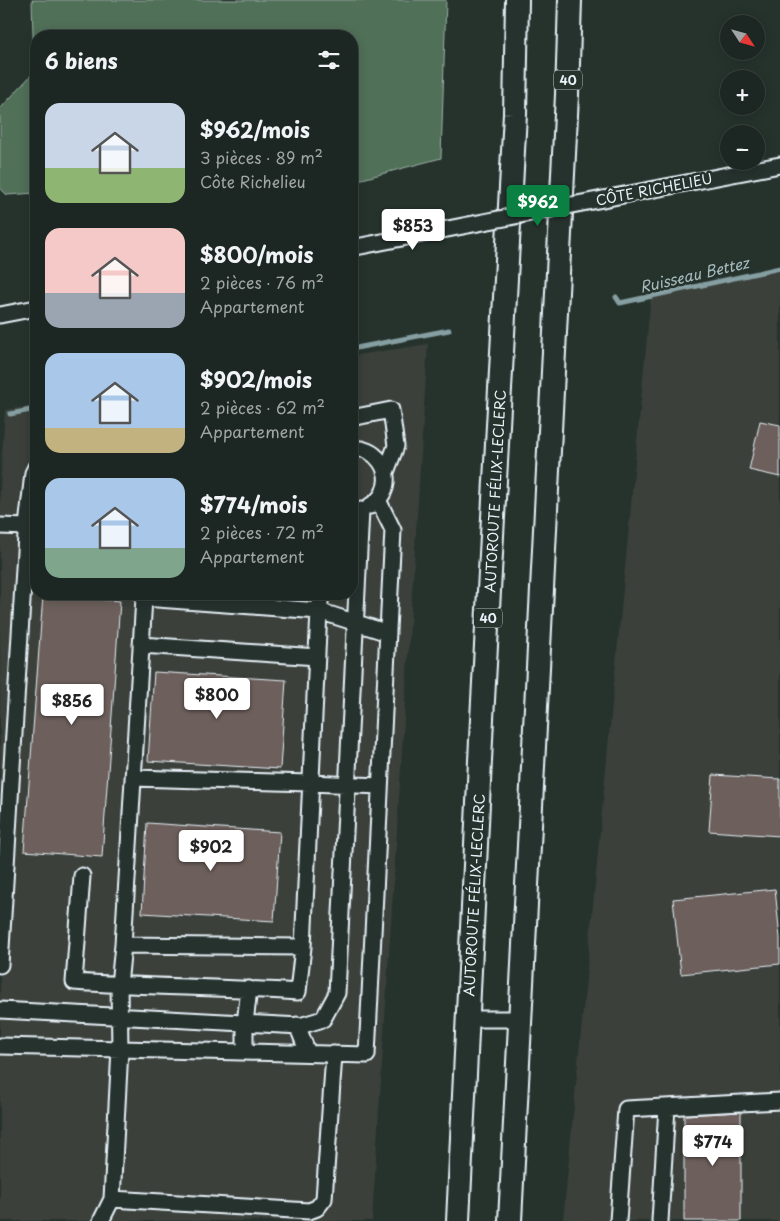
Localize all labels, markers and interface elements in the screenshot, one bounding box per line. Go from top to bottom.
north arrow [720,15,765,60]
map controls [720,15,765,170]
text: 6 biens [45,44,118,76]
icon: filters [315,46,343,74]
road number: 40 [554,70,582,90]
button: + [720,70,765,115]
text: $962/mois [200,113,310,145]
icon: home [85,123,145,183]
button: − [720,125,765,170]
text: 3 pièces · 89 m² [200,145,323,169]
street label: CÔTE RICHELIEU [594,167,714,211]
text: Côte Richelieu [200,169,306,193]
pin: $962 [508,184,568,227]
text: $962 [518,189,558,213]
pin: $853 [383,208,443,251]
text: $853 [393,213,433,237]
text: $800/mois [200,238,314,270]
icon: home [85,248,145,308]
water label: Ruisseau Bettez [637,250,753,298]
text: 2 pièces · 76 m² [200,270,324,294]
text: Appartement [200,294,304,318]
text: $902/mois [200,363,312,395]
icon: home [85,373,145,433]
street label: AUTOROUTE FÉLIX-LECLERC [479,389,511,593]
text: 2 pièces · 62 m² [200,395,325,419]
text: Appartement [200,419,304,443]
text: $774/mois [200,488,308,520]
icon: home [85,498,145,558]
text: 2 pièces · 72 m² [200,520,324,544]
text: Appartement [200,544,304,568]
road number: 40 [474,608,502,628]
pin: $800 [187,678,247,720]
text: $800 [195,682,239,706]
pin: $856 [42,684,102,726]
text: $856 [52,688,92,712]
street label: AUTOROUTE FÉLIX-LECLERC [458,793,490,997]
pin: $902 [181,830,241,872]
text: $902 [190,834,232,858]
pin: $774 [683,1124,743,1167]
text: $774 [694,1129,732,1153]

